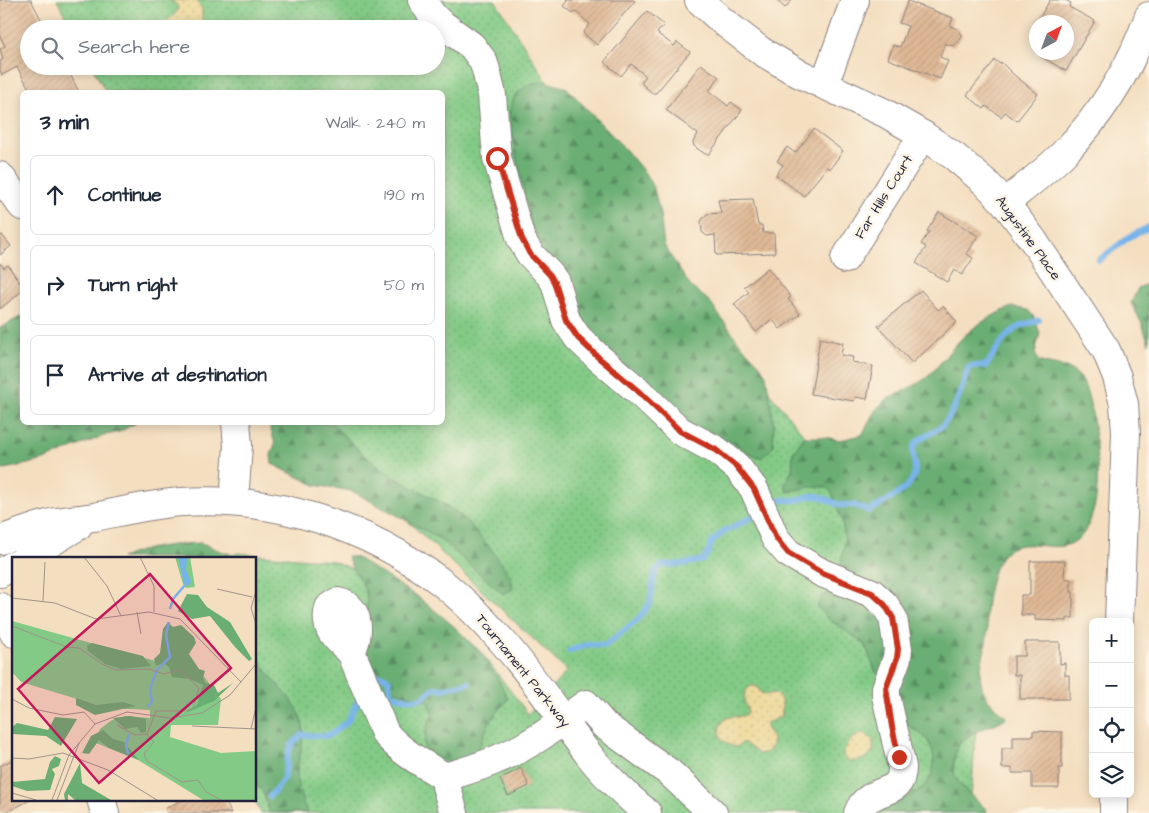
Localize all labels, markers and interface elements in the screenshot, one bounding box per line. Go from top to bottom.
north arrow [1029,15,1074,60]
search box [20,20,445,75]
icon: search [38,34,66,62]
text: Search here [78,34,190,61]
text: 3 min [40,108,89,137]
text: Walk · 240 m [325,112,425,134]
route start [486,147,509,170]
street label: Far Hills Court [850,151,918,243]
icon: ahead [41,181,69,209]
text: Continue [88,182,162,209]
text: 190 m [384,184,424,206]
street label: Augustine Place [990,192,1066,285]
icon: right [41,271,69,299]
text: Turn right [88,272,177,299]
text: 50 m [384,274,424,296]
icon: arrive [41,361,69,389]
text: Arrive at destination [88,362,267,389]
inset map [12,557,256,800]
street label: Tournament Parkway [471,610,575,732]
map controls [1089,618,1134,798]
button: + [1089,618,1134,663]
button: − [1089,663,1134,708]
button: locate [1089,708,1134,753]
route end [888,746,911,769]
button: layers [1089,753,1134,798]

